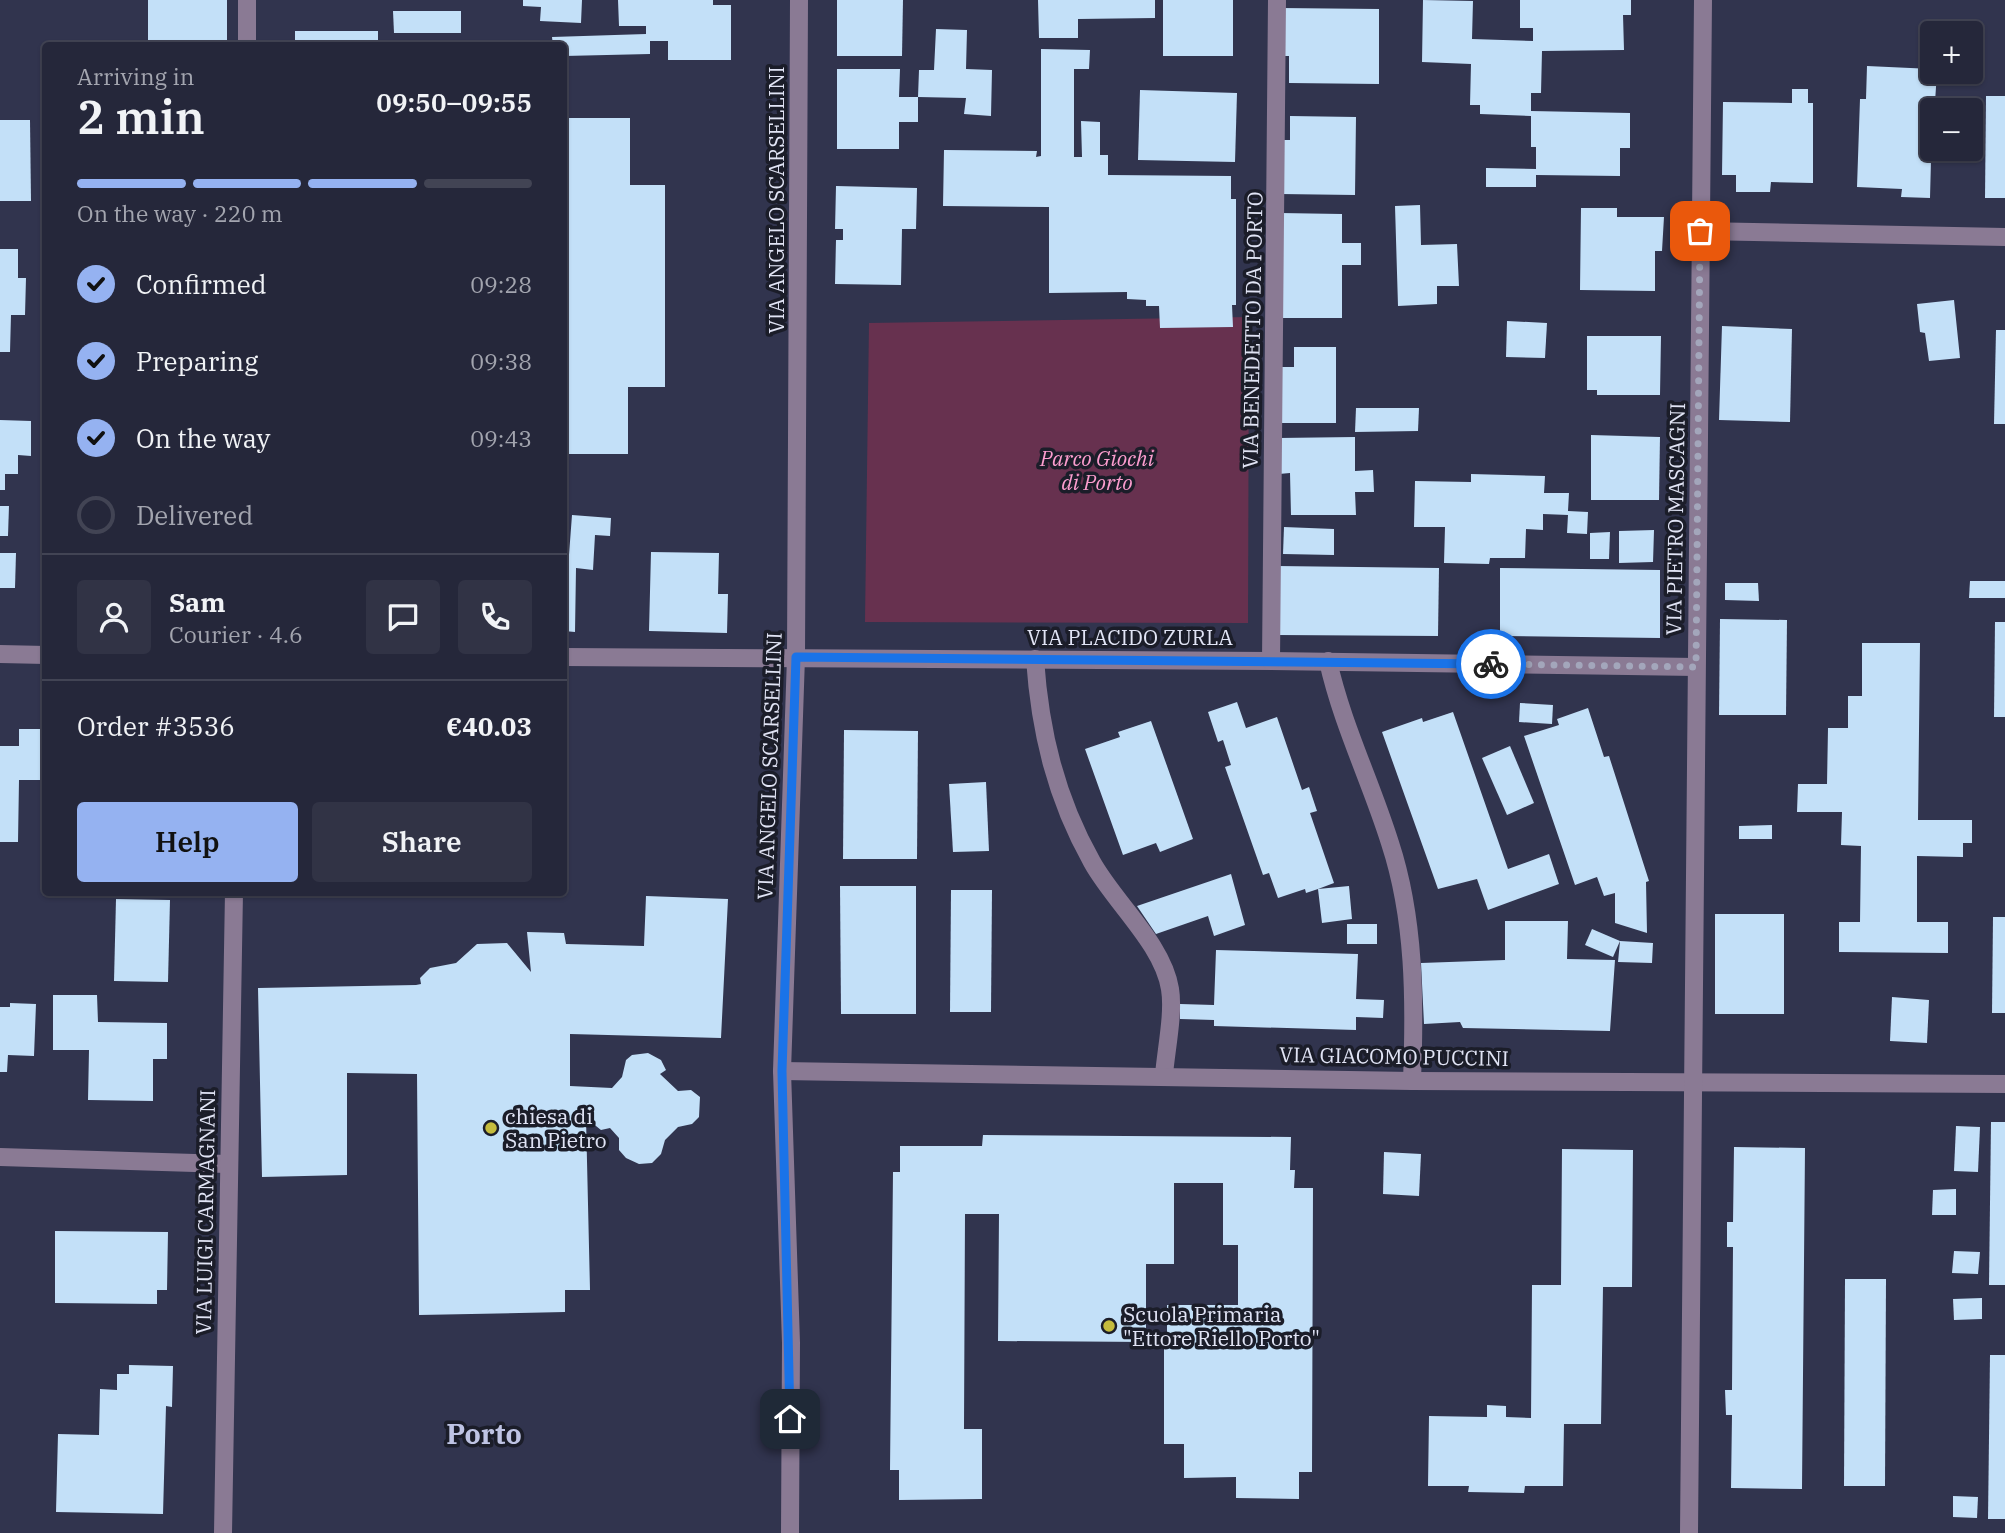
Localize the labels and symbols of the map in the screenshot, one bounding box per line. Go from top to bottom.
street label: VIA ANGELO SCARSELLINI [762,66,790,334]
street label: VIA BENEDETTO DA PORTO [1236,191,1268,469]
pin [1670,201,1730,261]
street label: VIA PIETRO MASCAGNI [1659,402,1691,636]
park label: Parco Giochi di Porto [1039,444,1155,496]
street label: VIA PLACIDO ZURLA [1027,623,1234,651]
courier [1456,629,1526,699]
street label: VIA ANGELO SCARSELLINI [750,632,788,900]
street label: VIA GIACOMO PUCCINI [1279,1040,1509,1072]
street label: VIA LUIGI CARMAGNANI [189,1089,221,1335]
place label: chiesa di San Pietro [505,1102,607,1154]
marker: chiesa di San Pietro [483,1120,499,1136]
place label: Scuola Primaria "Ettore Riello Porto" [1123,1300,1320,1352]
marker: Scuola Primaria "Ettore Riello Porto" [1101,1318,1117,1334]
pin [760,1389,820,1449]
district label: Porto [446,1415,522,1452]

